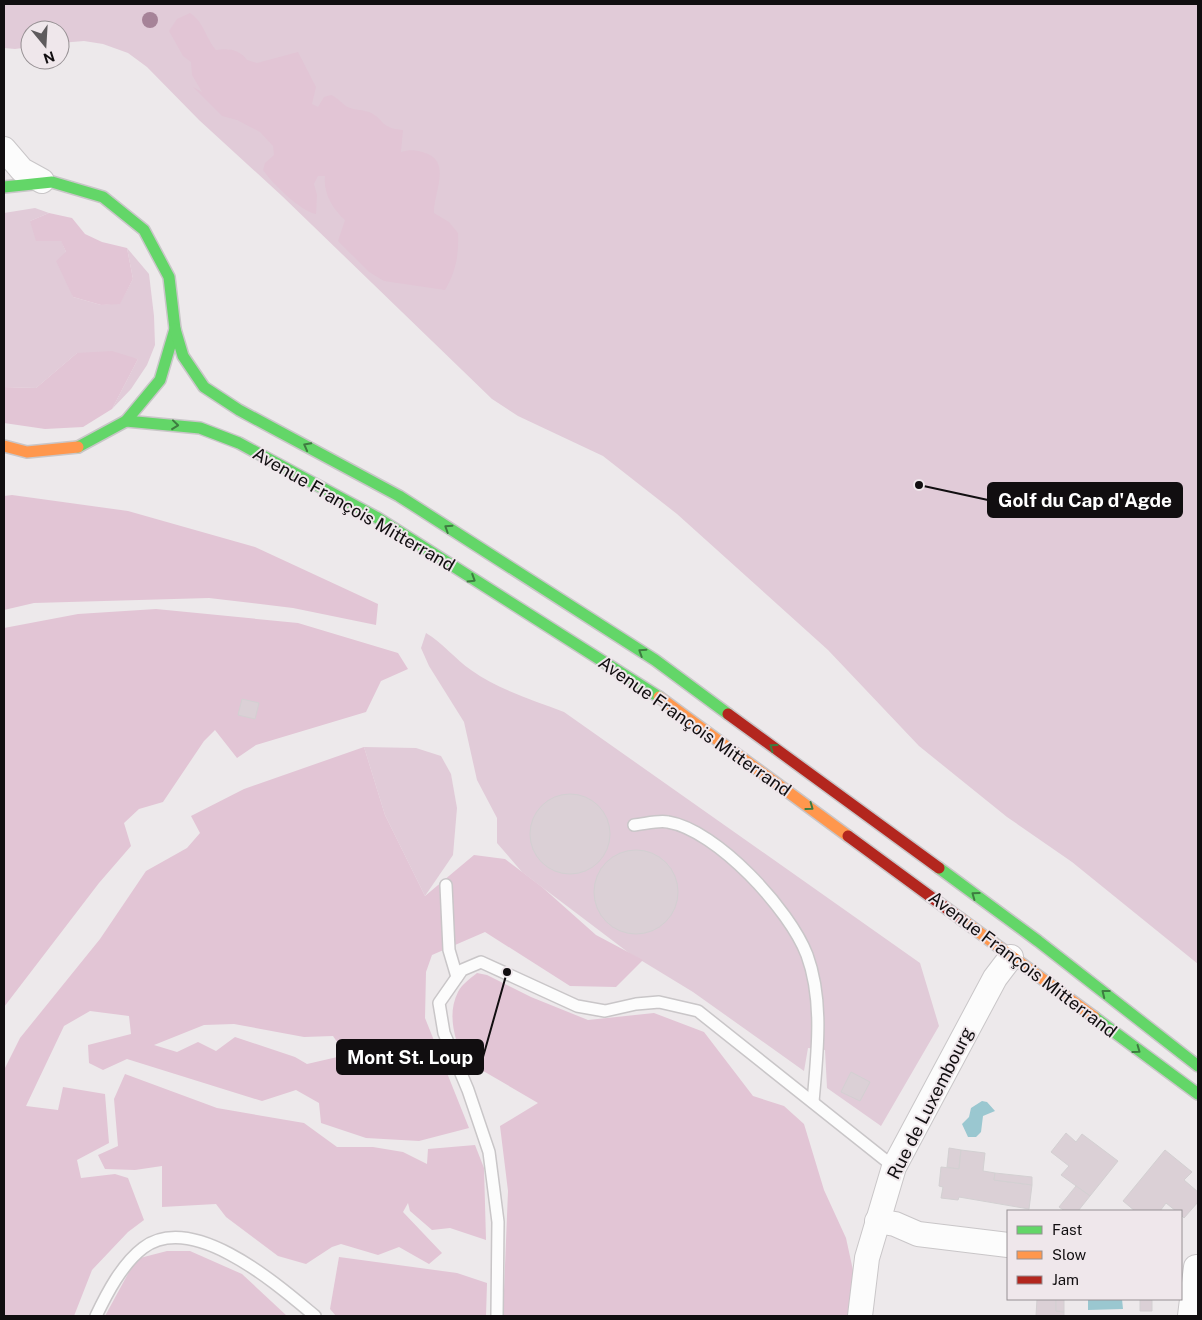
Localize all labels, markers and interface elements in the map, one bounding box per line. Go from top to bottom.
north arrow [20,20,70,70]
text: N [41,48,57,67]
one-way arrow [171,419,179,430]
street label: Avenue François Mitterrand [249,442,459,576]
one-way arrow [303,443,312,453]
callout: Golf du Cap d'Agde [988,483,1182,517]
text: Golf du Cap d'Agde [998,489,1172,511]
one-way arrow [444,524,453,534]
one-way arrow [467,572,476,582]
one-way arrow [638,649,647,658]
street label: Avenue François Mitterrand [595,651,795,801]
one-way arrow [770,744,779,753]
one-way arrow [804,801,814,810]
street label: Avenue François Mitterrand [925,886,1121,1042]
one-way arrow [972,892,981,900]
one-way arrow [1102,990,1111,998]
street label: Rue de Luxembourg [883,1023,977,1183]
callout: Mont St. Loup [337,1040,483,1074]
one-way arrow [1131,1044,1140,1052]
text: Mont St. Loup [347,1046,473,1068]
legend [1007,1210,1182,1300]
text: Fast [1052,1221,1082,1238]
text: Slow [1052,1246,1087,1263]
text: Jam [1052,1271,1079,1288]

